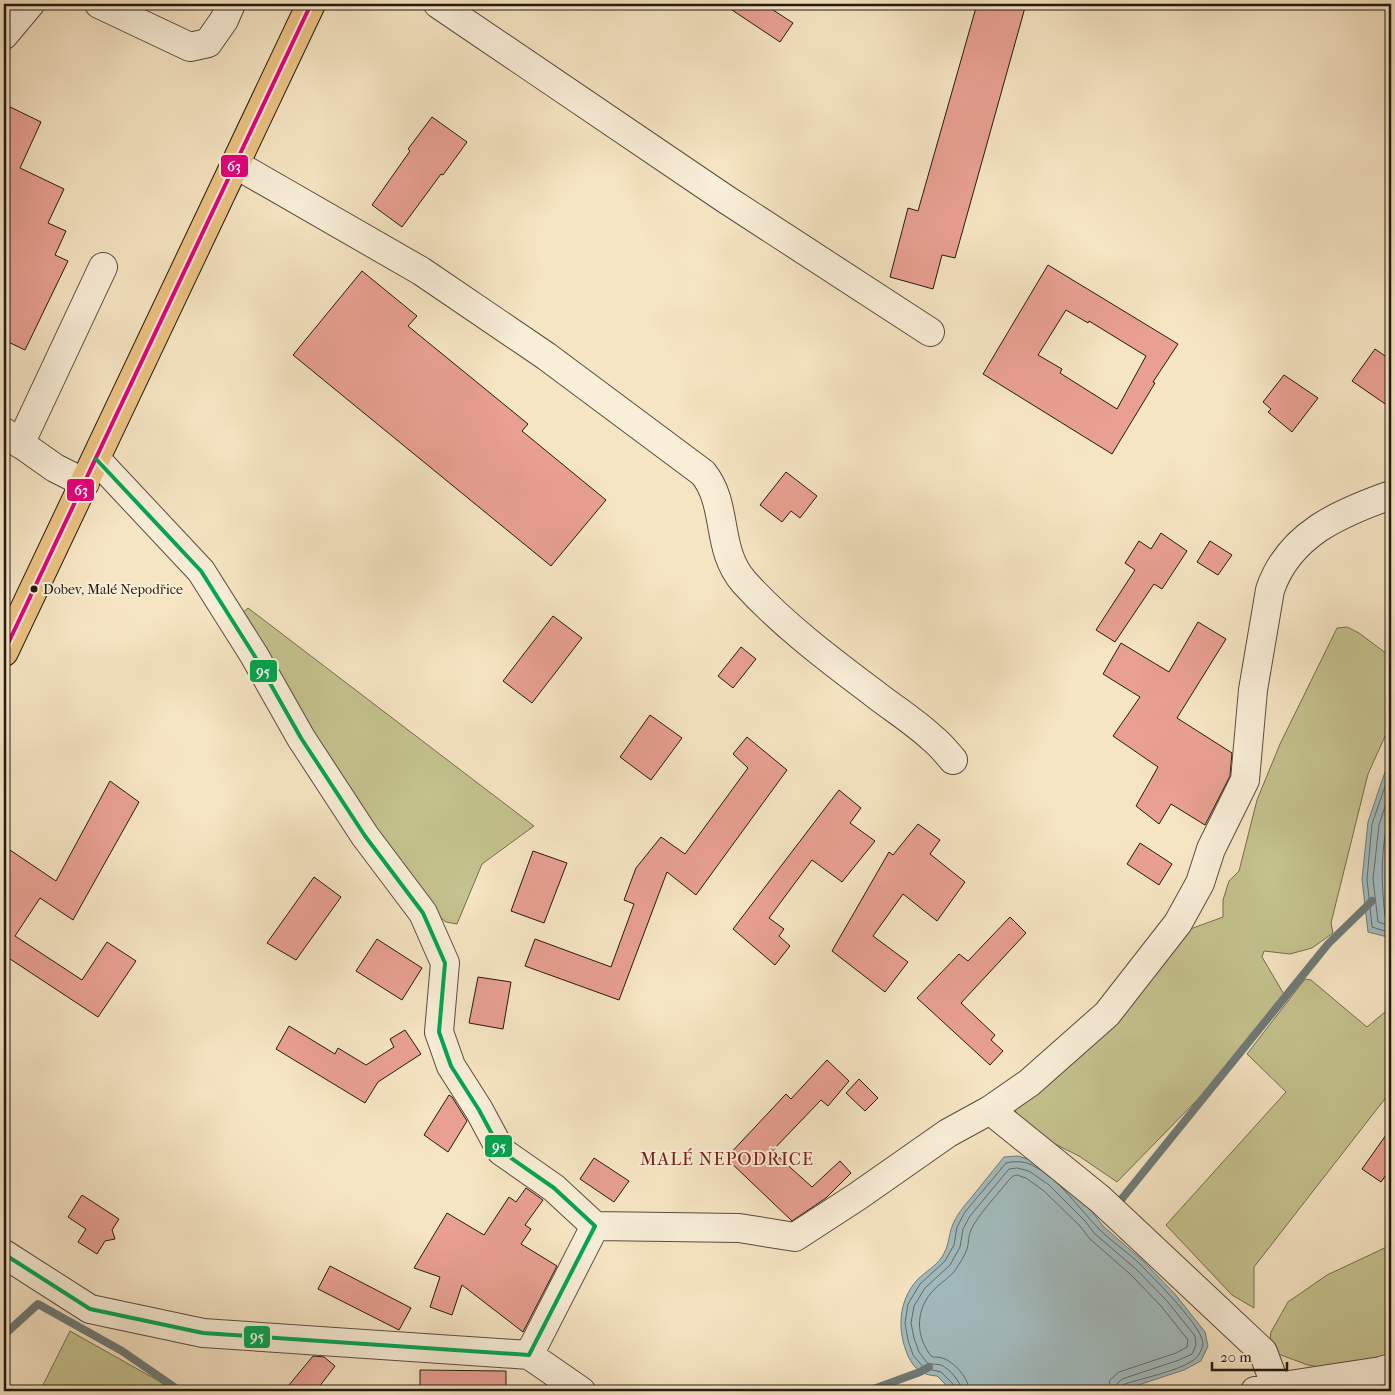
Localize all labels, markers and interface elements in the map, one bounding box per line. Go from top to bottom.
line badge: 63 [220,154,249,178]
text: 63 [227,158,241,175]
line badge: 63 [66,478,95,502]
text: 63 [74,482,88,499]
place label: Dobev, Malé Nepodřice [43,581,183,598]
marker: Dobev, Malé Nepodřice [29,584,39,594]
line badge: 95 [249,659,278,683]
text: 95 [255,663,270,680]
line badge: 95 [484,1134,513,1158]
text: 95 [491,1138,506,1155]
district label: MALÉ NEPODŘICE [640,1147,814,1170]
line badge: 95 [243,1325,271,1349]
text: 95 [249,1328,264,1345]
scale bar [1212,1340,1288,1372]
text: 20 m [1220,1348,1252,1366]

